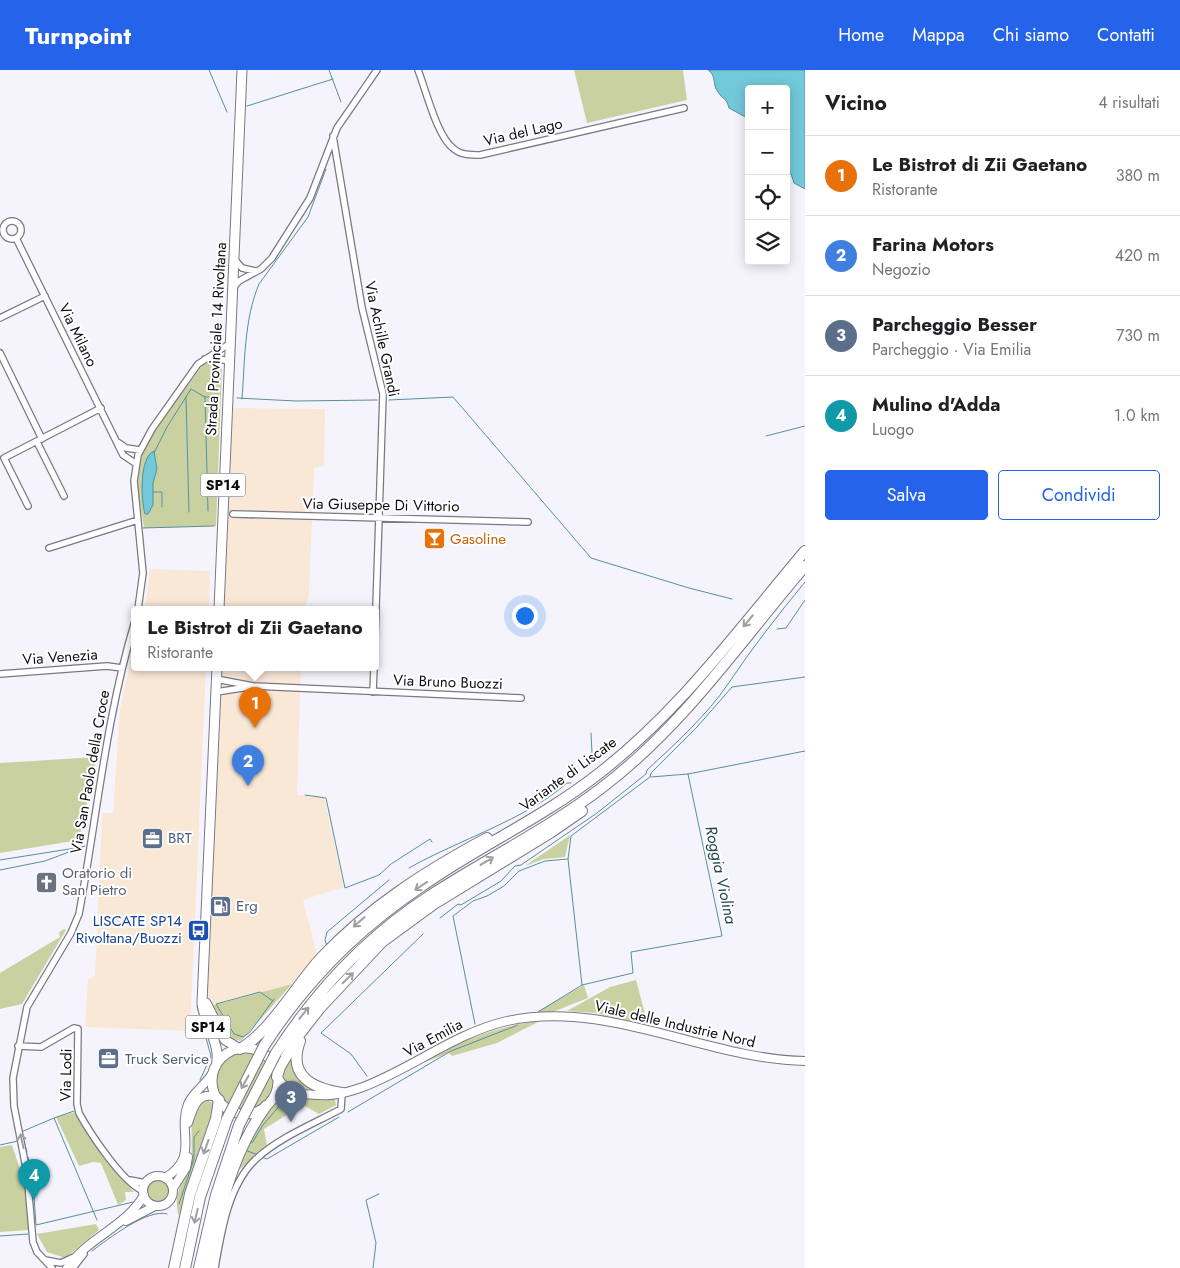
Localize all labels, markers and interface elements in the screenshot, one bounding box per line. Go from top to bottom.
text: Turnpoint [25,18,131,53]
text: Home [838,22,884,48]
text: Mappa [912,22,965,48]
text: Chi siamo [993,22,1069,48]
text: Contatti [1097,22,1155,48]
map controls [745,85,790,265]
button: + [745,85,790,130]
text: Vicino [825,88,887,118]
text: 4 risultati [1098,91,1160,114]
street label: Via del Lago [481,112,565,152]
button: − [745,130,790,175]
text: Le Bistrot di Zii Gaetano [872,151,1087,178]
text: 1 [837,164,845,187]
text: 380 m [1116,164,1160,187]
button: locate [745,175,790,220]
text: Ristorante [872,178,938,201]
button: layers [745,220,790,265]
text: Farina Motors [872,231,994,258]
street label: Strada Provinciale 14 Rivoltana [200,242,232,436]
text: 2 [836,244,846,267]
text: 420 m [1115,244,1160,267]
text: Negozio [872,258,931,281]
street label: Via Achille Grandi [359,279,405,399]
street label: Via Milano [53,299,103,371]
text: Parcheggio Besser [872,311,1037,338]
text: 3 [836,324,846,347]
text: 730 m [1116,324,1160,347]
text: Parcheggio · Via Emilia [872,338,1031,361]
text: Mulino d'Adda [872,391,1000,418]
text: 4 [835,404,847,427]
text: 1.0 km [1114,404,1160,427]
text: Luogo [872,418,914,441]
button: Salva [825,470,988,520]
button: Condividi [998,470,1160,520]
road number: SP14 [200,474,246,496]
street label: Via Giuseppe Di Vittorio [302,493,460,517]
bar icon: Gasoline [422,527,446,551]
place label: Gasoline [450,528,506,550]
your location [512,603,538,629]
popup [131,606,379,671]
text: Le Bistrot di Zii Gaetano [147,614,363,641]
one-way arrow [742,614,754,627]
text: Ristorante [147,641,213,664]
street label: Via Venezia [22,643,98,671]
street label: Via Bruno Buozzi [393,669,503,695]
pin: 1 [239,687,271,728]
street label: Via San Paolo della Croce [65,688,115,856]
street label: Variante di Liscate [515,731,621,817]
pin: 2 [232,745,264,786]
water label: Roggia Violina [699,824,743,926]
office icon: BRT [140,826,164,850]
place label: BRT [168,827,192,849]
one-way arrow [479,855,493,865]
place label: Oratorio di San Pietro [62,862,132,901]
church icon: Oratorio di San Pietro [34,870,58,894]
one-way arrow [414,881,428,891]
fuel station icon: Erg [208,894,232,918]
place label: Erg [236,895,258,917]
place label: LISCATE SP14 Rivoltana/Buozzi [76,910,182,949]
one-way arrow [353,916,366,927]
bus stop icon: LISCATE SP14 Rivoltana/Buozzi [186,918,210,942]
one-way arrow [342,971,354,984]
street label: Viale delle Industrie Nord [592,995,758,1053]
one-way arrow [299,1007,310,1020]
street label: Via Emilia [400,1013,466,1063]
road number: SP14 [186,1016,230,1039]
office icon: Truck Service [97,1047,121,1071]
street label: Via Lodi [55,1048,77,1102]
place label: Truck Service [125,1048,209,1070]
one-way arrow [239,1075,249,1089]
pin: 3 [275,1081,307,1122]
one-way arrow [17,1134,26,1150]
one-way arrow [201,1139,210,1154]
pin: 4 [18,1159,50,1200]
one-way arrow [191,1207,200,1223]

